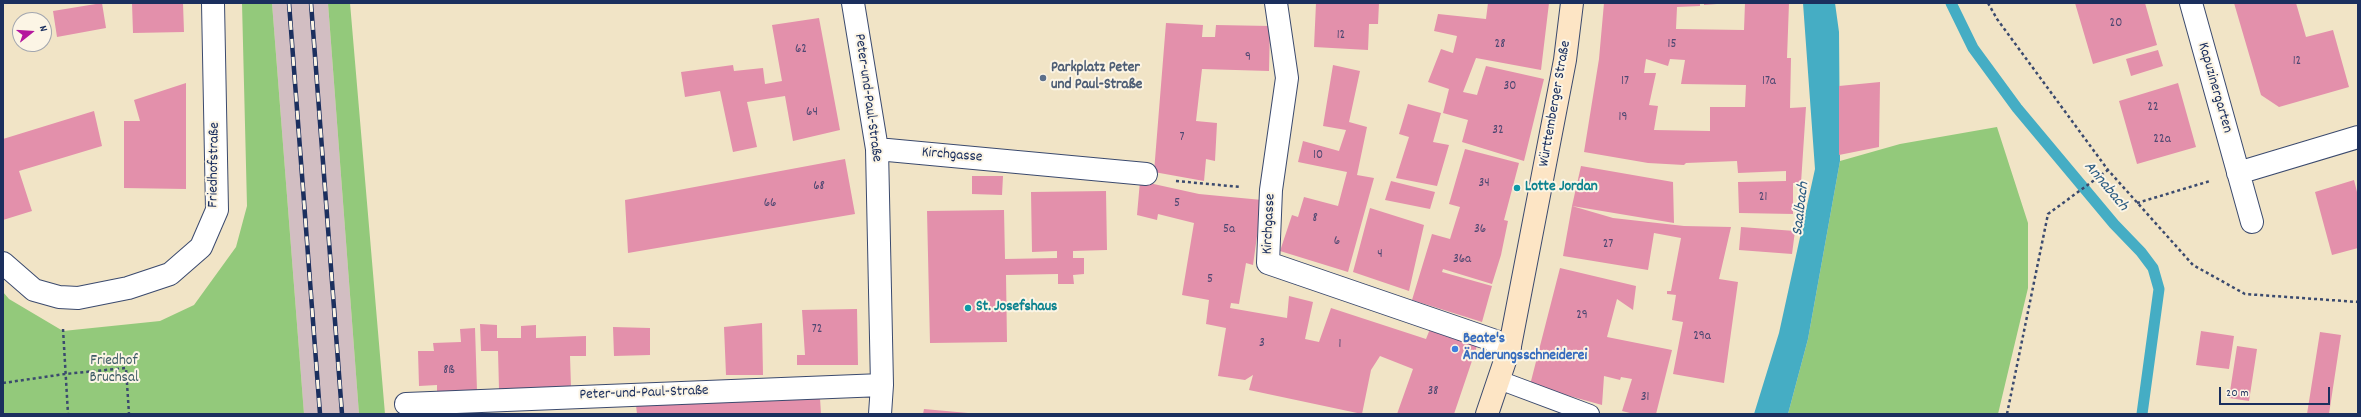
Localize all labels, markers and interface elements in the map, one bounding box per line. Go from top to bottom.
north arrow [12,12,52,52]
house number: 20 [2110,16,2122,32]
text: N [34,24,51,34]
house number: 12 [1337,28,1345,44]
street label: Peter-und-Paul-Straße [849,33,885,163]
house number: 28 [1495,37,1505,53]
house number: 15 [1668,37,1676,53]
street label: Württemberger Straße [1536,39,1576,169]
street label: Kapuzinergarten [2193,41,2235,135]
house number: 62 [795,42,807,58]
house number: 9 [1245,50,1251,66]
house number: 12 [2293,54,2301,70]
place label: Parkplatz Peter und Paul-Straße [1051,60,1142,95]
marker: Parkplatz Peter und Paul-Straße [1038,73,1048,83]
house number: 17 [1621,74,1629,90]
house number: 17a [1762,74,1776,90]
house number: 30 [1504,79,1516,95]
house number: 22 [2147,100,2159,116]
house number: 64 [806,105,818,121]
house number: 19 [1619,110,1627,126]
street label: Friedhofstraße [205,122,225,208]
house number: 32 [1492,123,1504,139]
house number: 7 [1180,130,1184,146]
house number: 22a [2153,132,2171,148]
street label: Kirchgasse [921,144,983,168]
house number: 10 [1313,148,1323,164]
water label: Annabach [2079,158,2131,216]
house number: 34 [1478,176,1490,192]
house number: 68 [813,179,825,195]
place label: Lotte Jordan [1525,179,1598,197]
water label: Saalbach [1789,181,1815,237]
marker: Lotte Jordan [1512,183,1522,193]
house number: 21 [1759,190,1767,206]
street label: Kirchgasse [1259,193,1281,255]
house number: 66 [764,196,776,212]
house number: 5 [1174,196,1180,212]
house number: 8 [1312,211,1318,227]
house number: 5a [1223,222,1235,238]
house number: 36 [1474,222,1486,238]
house number: 6 [1334,234,1340,250]
house number: 27 [1603,237,1613,253]
house number: 4 [1377,247,1383,263]
house number: 36a [1453,252,1471,268]
house number: 5 [1207,272,1213,288]
place label: St. Josefshaus [976,299,1057,317]
marker: St. Josefshaus [963,303,973,313]
house number: 29 [1576,308,1588,324]
house number: 72 [812,322,822,338]
house number: 29a [1693,329,1711,345]
place label: Beate's Änderungsschneiderei [1463,331,1587,366]
house number: 3 [1259,336,1265,352]
house number: 1 [1339,337,1341,353]
marker: Beate's Änderungsschneiderei [1450,344,1460,354]
park label: Friedhof Bruchsal [90,353,138,388]
house number: 8ß [443,363,455,379]
scale bar [2221,379,2332,405]
street label: Peter-und-Paul-Straße [579,383,709,405]
house number: 38 [1428,384,1438,400]
text: 20 m [2226,385,2249,402]
house number: 31 [1641,390,1649,406]

